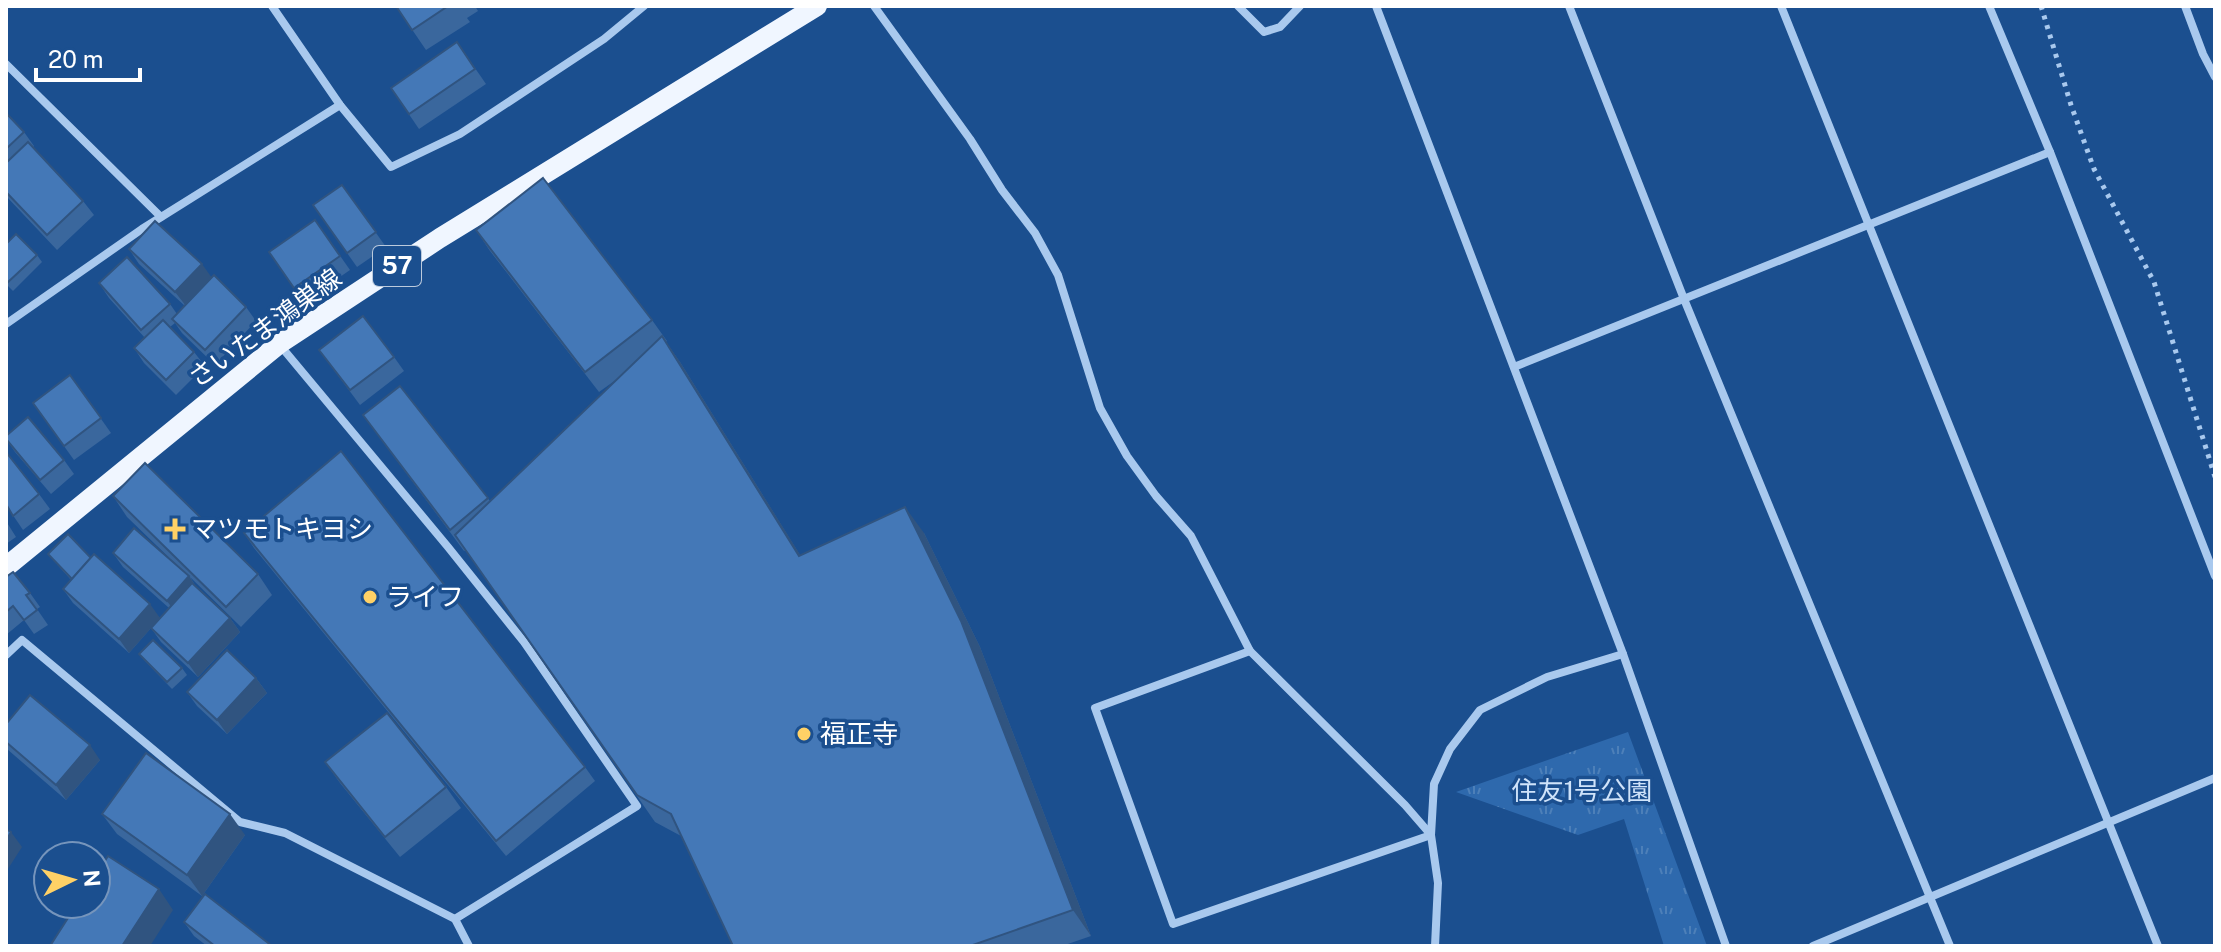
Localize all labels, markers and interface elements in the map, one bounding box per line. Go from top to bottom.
scale bar [36,32,140,82]
text: 20 m [48,45,104,73]
road number: 57 [373,246,421,286]
street label: さいたま鴻巣線 [182,262,347,393]
place label: マツモトキヨシ [191,513,373,544]
marker: マツモトキヨシ [166,520,184,538]
place label: ライフ [386,581,464,612]
marker: ライフ [361,588,379,606]
place label: 福正寺 [820,718,898,749]
marker: 福正寺 [795,725,813,743]
park label: 住友1号公園 [1512,775,1652,806]
north arrow [32,840,112,920]
text: N [78,869,106,888]

